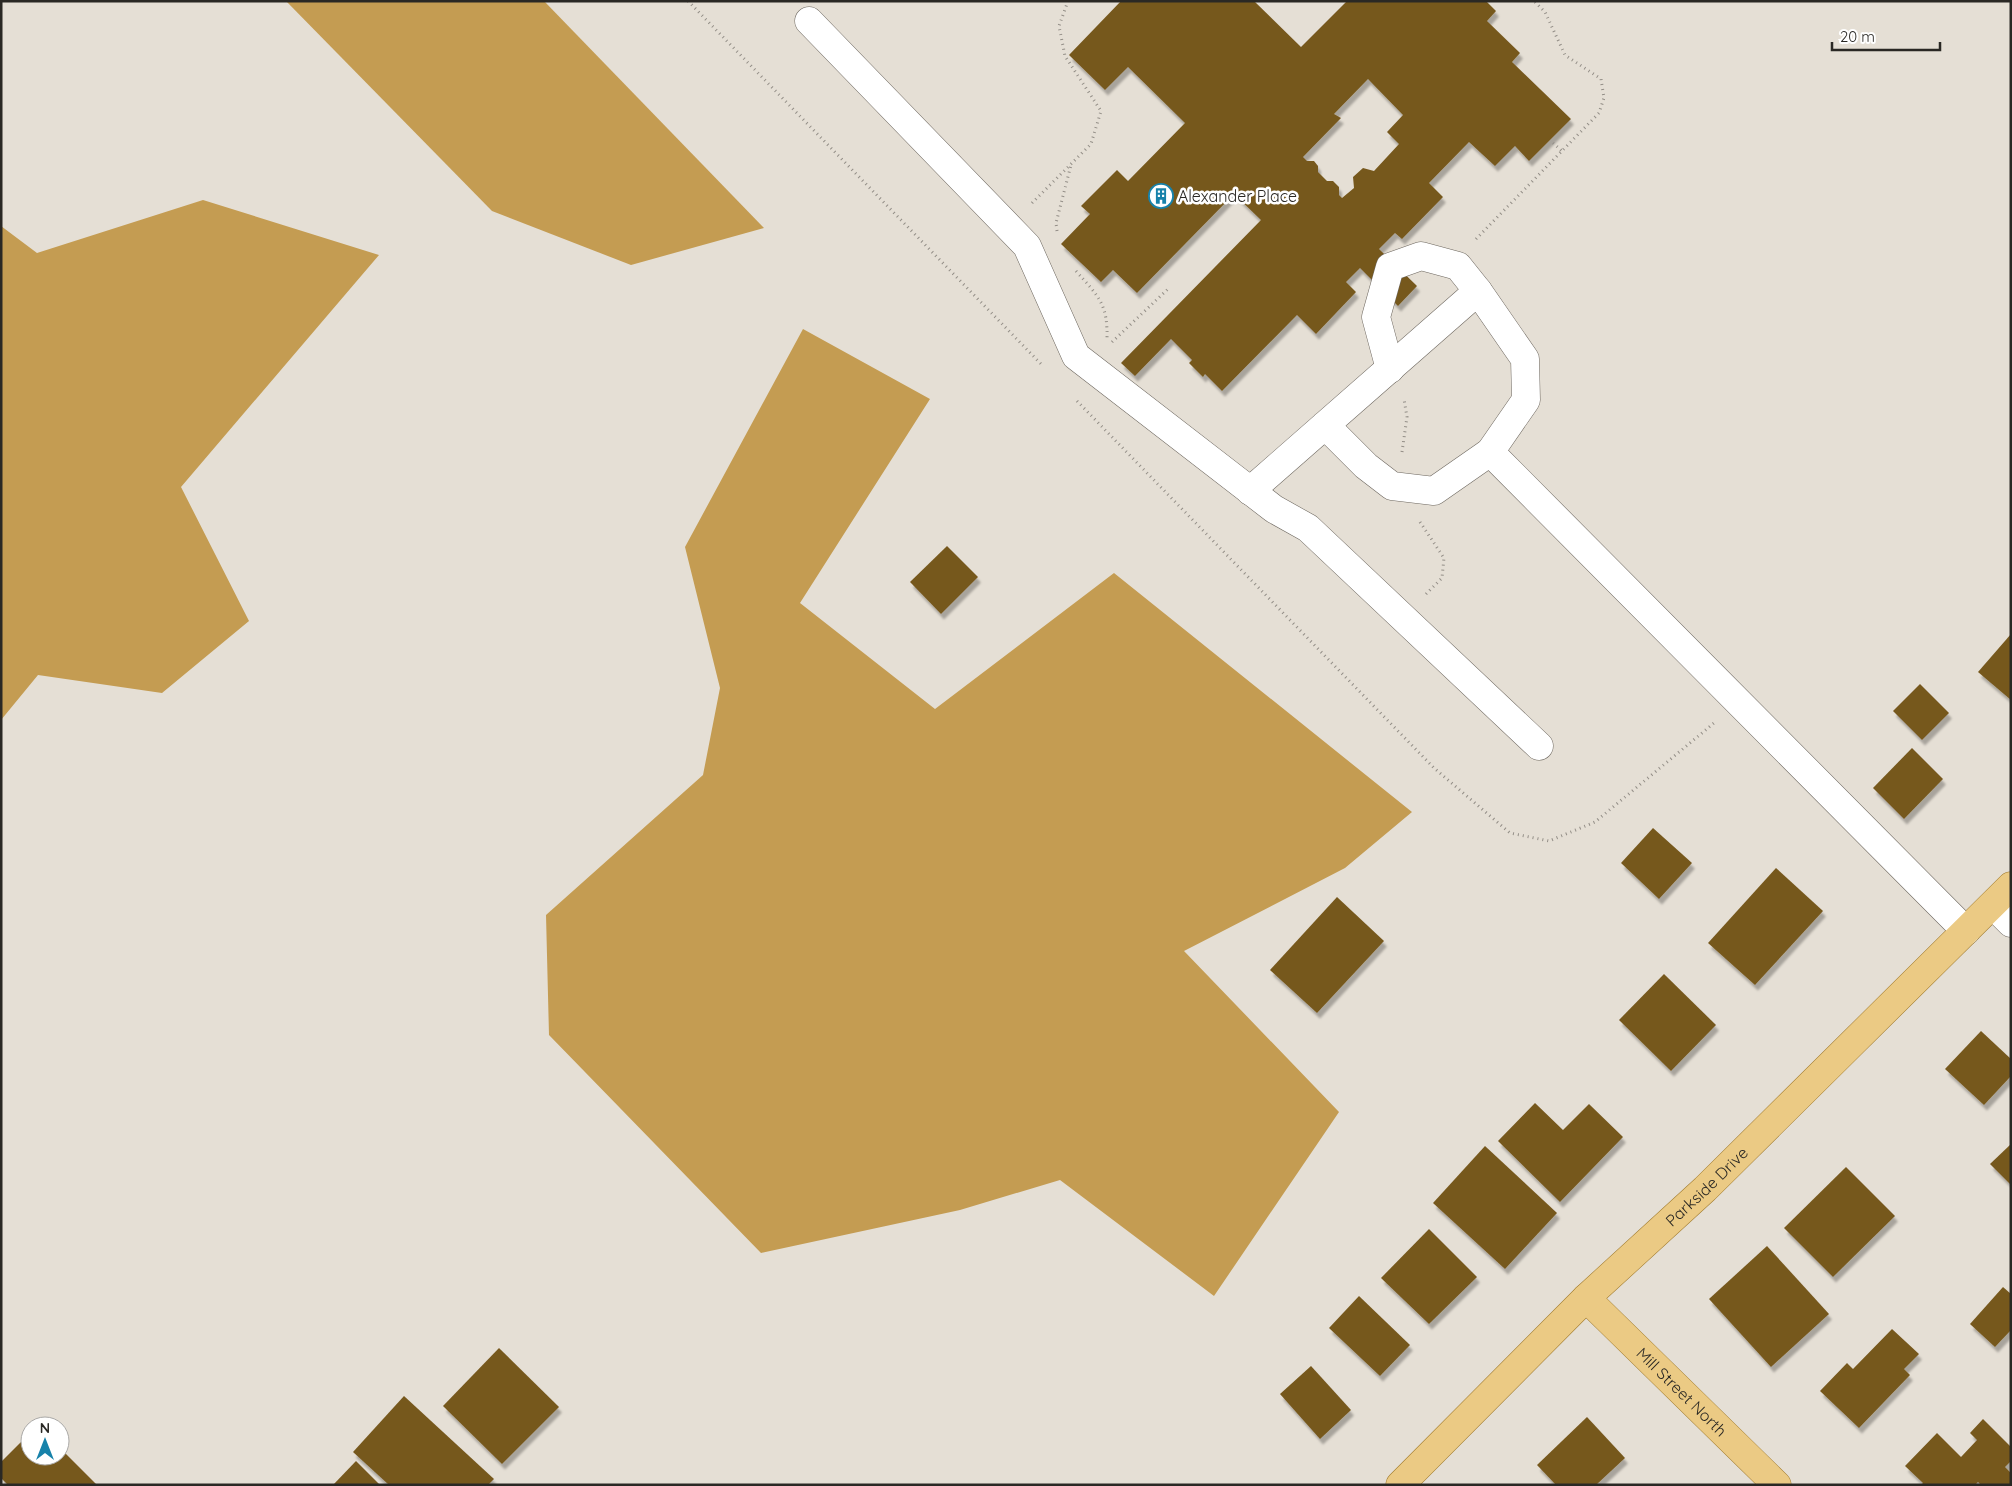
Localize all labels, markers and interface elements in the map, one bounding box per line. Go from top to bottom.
scale bar [1832,20,1940,52]
text: 20 m [1840,27,1875,46]
building icon: Alexander Place [1148,183,1174,209]
place label: Alexander Place [1178,186,1297,206]
street label: Parkside Drive [1661,1142,1752,1230]
street label: Mill Street North [1632,1343,1731,1440]
north arrow [20,1416,70,1466]
text: N [40,1419,50,1437]

